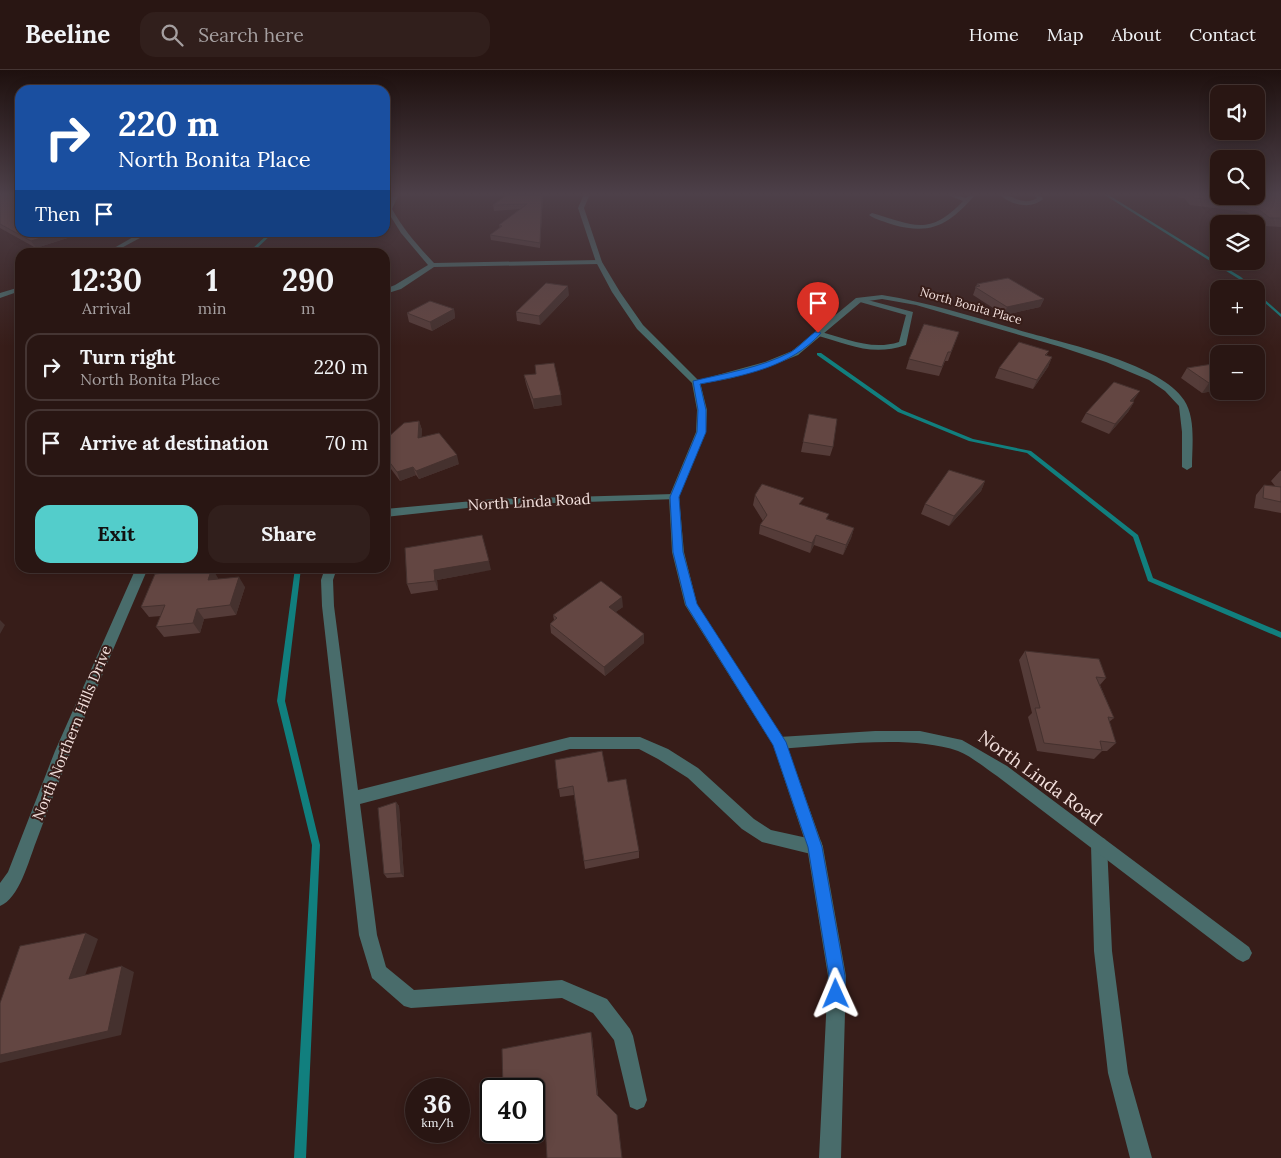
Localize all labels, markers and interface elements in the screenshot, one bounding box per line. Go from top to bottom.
search box [140,12,490,57]
text: Beeline [25,19,110,50]
icon: search [158,21,186,49]
text: Search here [198,23,304,47]
text: Home [969,23,1019,46]
text: Map [1047,23,1083,46]
text: About [1111,23,1161,46]
text: Contact [1189,23,1256,46]
map controls [1210,85,1265,400]
button: sound [1210,85,1265,140]
text: 220 m [118,101,219,146]
icon: right [35,105,100,170]
text: North Bonita Place [118,145,311,173]
button: search [1210,150,1265,205]
icon: arrive [90,200,118,228]
text: Then [35,202,80,226]
button: layers [1210,215,1265,270]
text: 12:30 [71,261,142,299]
text: 1 [206,261,218,299]
text: 290 [282,261,334,299]
button: + [1210,280,1265,335]
pin [797,282,839,333]
street label: North Bonita Place [919,284,1024,327]
icon: arrive [804,289,832,317]
text: Arrival [82,298,131,318]
text: min [198,298,226,318]
text: m [301,298,315,318]
text: Turn right [80,345,176,369]
button: − [1210,345,1265,400]
icon: right [37,353,65,381]
text: 220 m [314,355,368,379]
text: North Bonita Place [80,369,220,389]
icon: arrive [37,429,65,457]
text: Arrive at destination [80,431,269,455]
text: 70 m [325,431,368,455]
street label: North Linda Road [467,489,591,514]
button: Exit [35,505,198,563]
button: Share [208,505,370,563]
street label: North Northern Hills Drive [28,643,115,823]
street label: North Linda Road [974,725,1107,830]
position arrow [809,967,861,1019]
speed limit sign: 40 [480,1078,545,1143]
text: 36 [423,1088,452,1120]
text: km/h [421,1115,454,1130]

